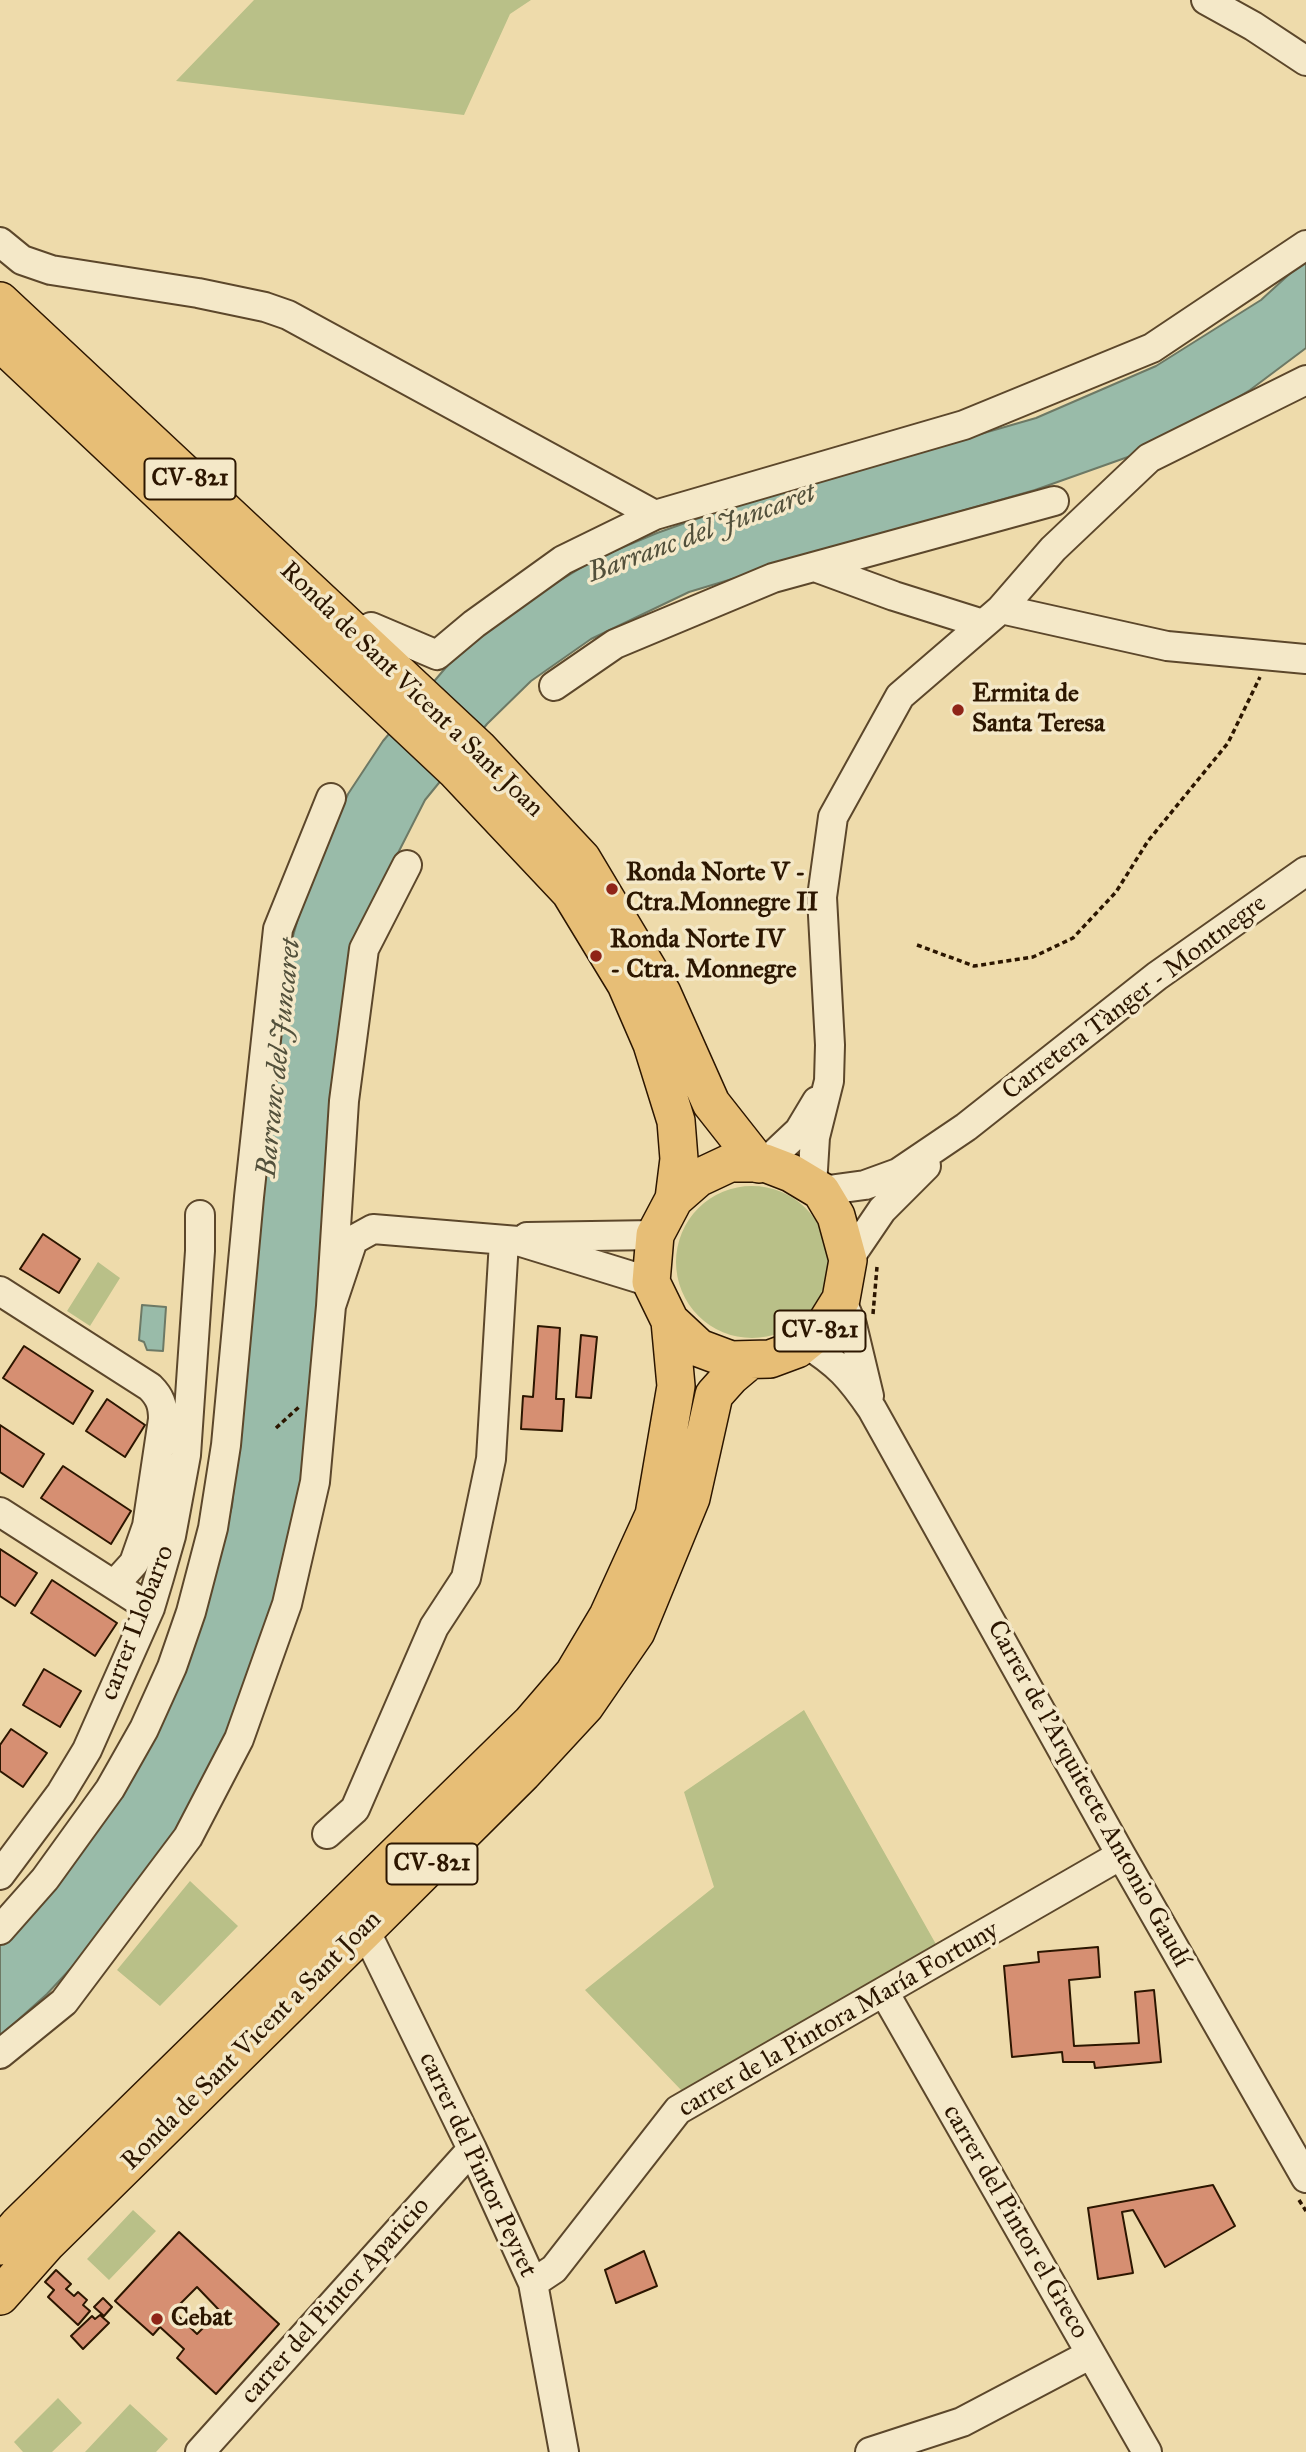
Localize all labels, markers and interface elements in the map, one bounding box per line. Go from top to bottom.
road number: CV-821 [144,458,235,500]
water label: Barranc del Juncaret [584,477,820,591]
street label: Ronda de Sant Vicent a Sant Joan [273,556,549,824]
place label: Ermita de Santa Teresa [972,679,1105,740]
marker: Ermita de Santa Teresa [950,702,966,718]
place label: Ronda Norte V - Ctra.Monnegre II [626,858,818,920]
marker: Ronda Norte V - Ctra.Monnegre II [604,881,620,897]
street label: Carretera Tànger - Montnegre [997,888,1273,1108]
place label: Ronda Norte IV - Ctra. Monnegre [610,925,796,986]
water label: Barranc del Juncaret [251,937,309,1179]
marker: Ronda Norte IV - Ctra. Monnegre [588,948,604,964]
road number: CV-821 [774,1310,866,1352]
street label: carrer Llobarro [94,1541,182,1705]
street label: Carrer de l'Arquitecte Antonio Gaudí [980,1615,1196,1973]
road number: CV-821 [386,1843,478,1884]
street label: Ronda de Sant Vicent a Sant Joan [116,1905,388,2177]
street label: carrer de la Pintora María Fortuny [673,1915,1005,2125]
street label: carrer del Pintor Peyret [411,2048,543,2282]
street label: carrer del Pintor el Greco [935,2100,1095,2344]
street label: carrer del Pintor Aparicio [235,2191,437,2411]
place label: Cebat [171,2303,232,2335]
marker: Cebat [149,2311,165,2327]

